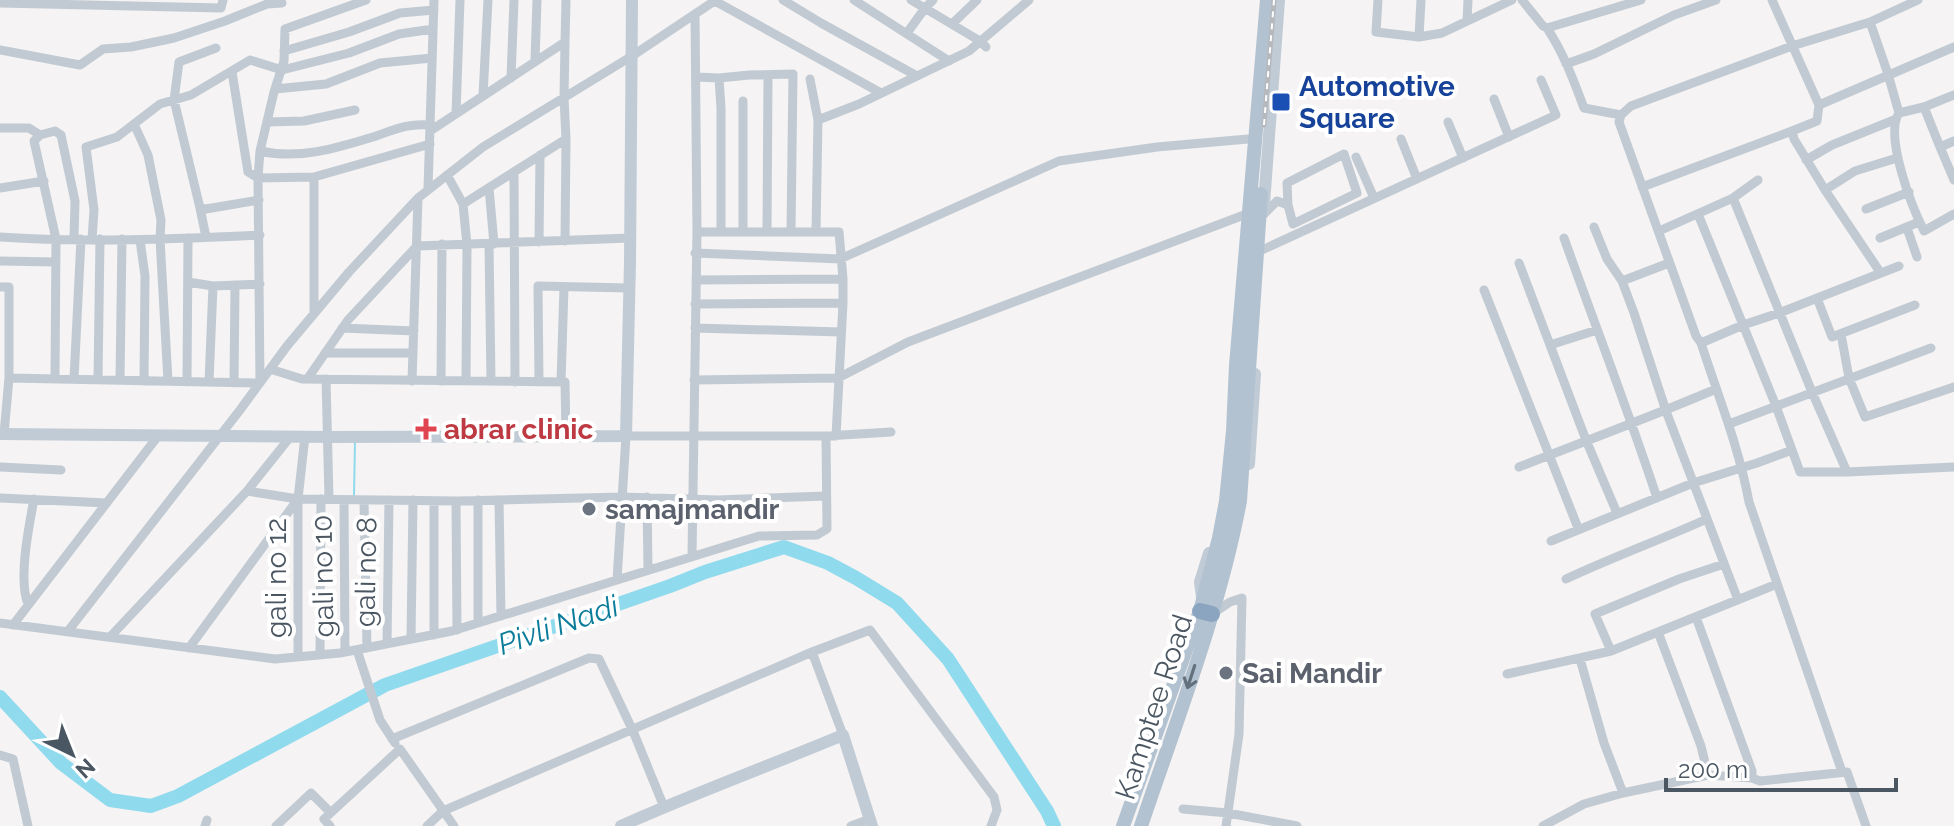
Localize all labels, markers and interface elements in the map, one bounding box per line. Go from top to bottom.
place label: Automotive Square [1299,70,1455,135]
marker: Automotive Square [1270,91,1292,113]
place label: abrar clinic [444,413,593,446]
marker: abrar clinic [415,418,437,440]
place label: samajmandir [605,493,780,526]
marker: samajmandir [580,500,598,518]
street label: gali no 10 [305,514,341,638]
street label: gali no 8 [349,517,383,627]
street label: gali no 12 [260,518,293,638]
water label: Pivli Nadi [493,588,623,662]
street label: Kamptee Road [1109,610,1199,804]
place label: Sai Mandir [1242,657,1382,690]
marker: Sai Mandir [1217,664,1235,682]
one-way arrow [1182,665,1197,690]
north arrow [32,714,112,794]
scale bar [1666,742,1896,792]
text: N [71,753,101,784]
text: 200 m [1678,755,1748,784]

